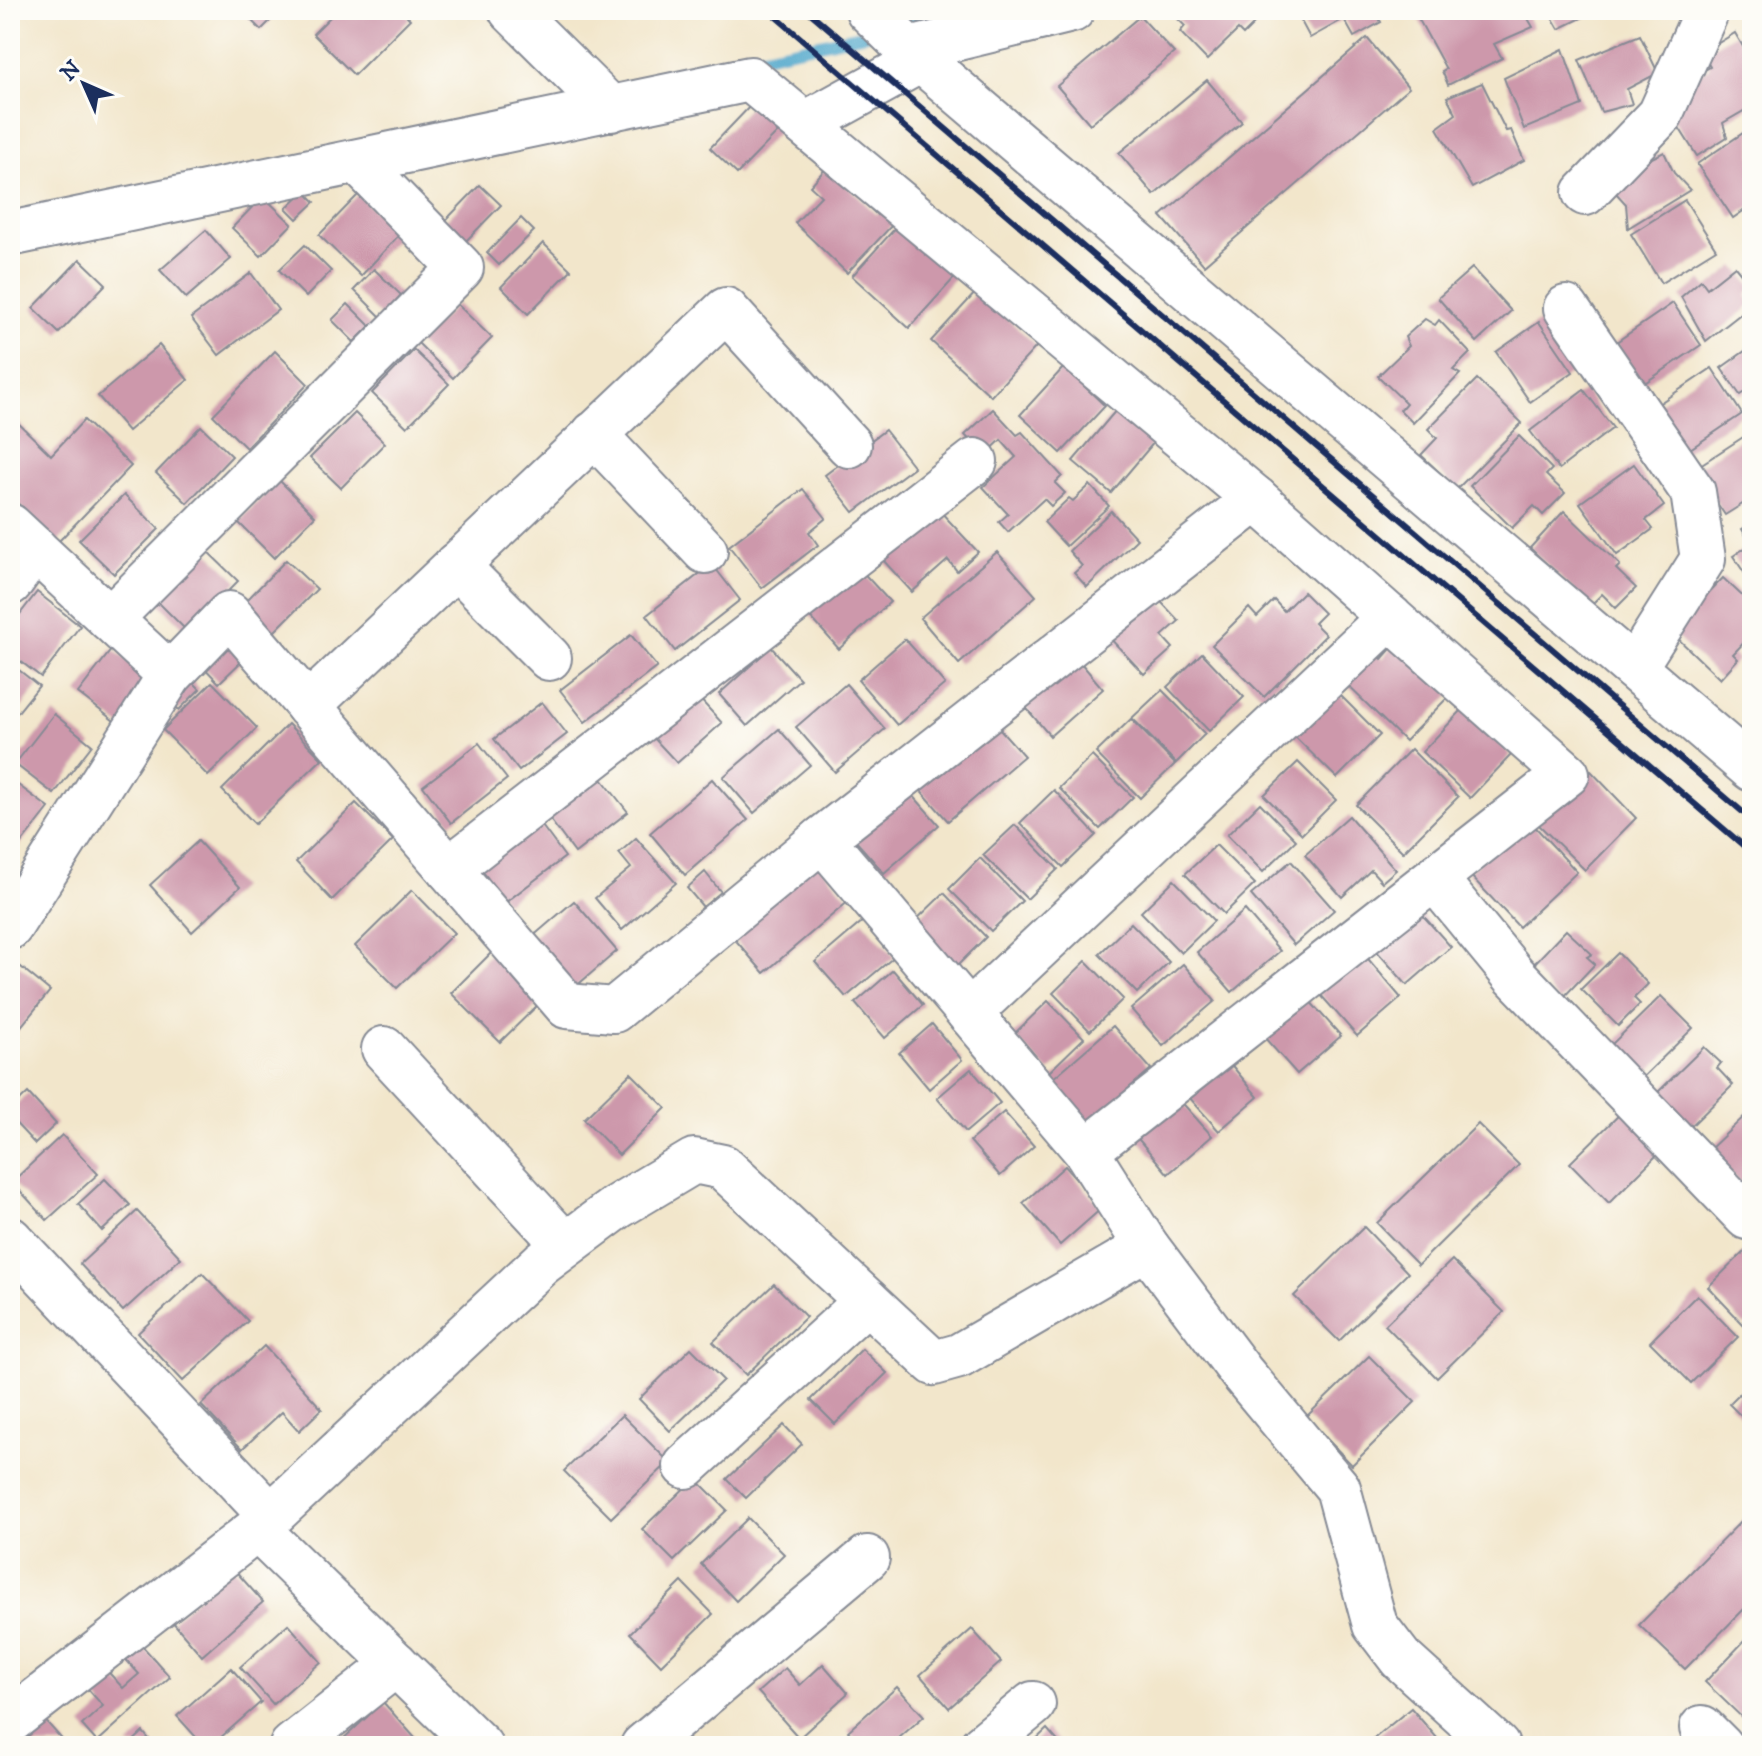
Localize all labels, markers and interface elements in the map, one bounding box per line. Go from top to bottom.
north arrow [44,44,124,124]
text: N [55,55,87,87]

